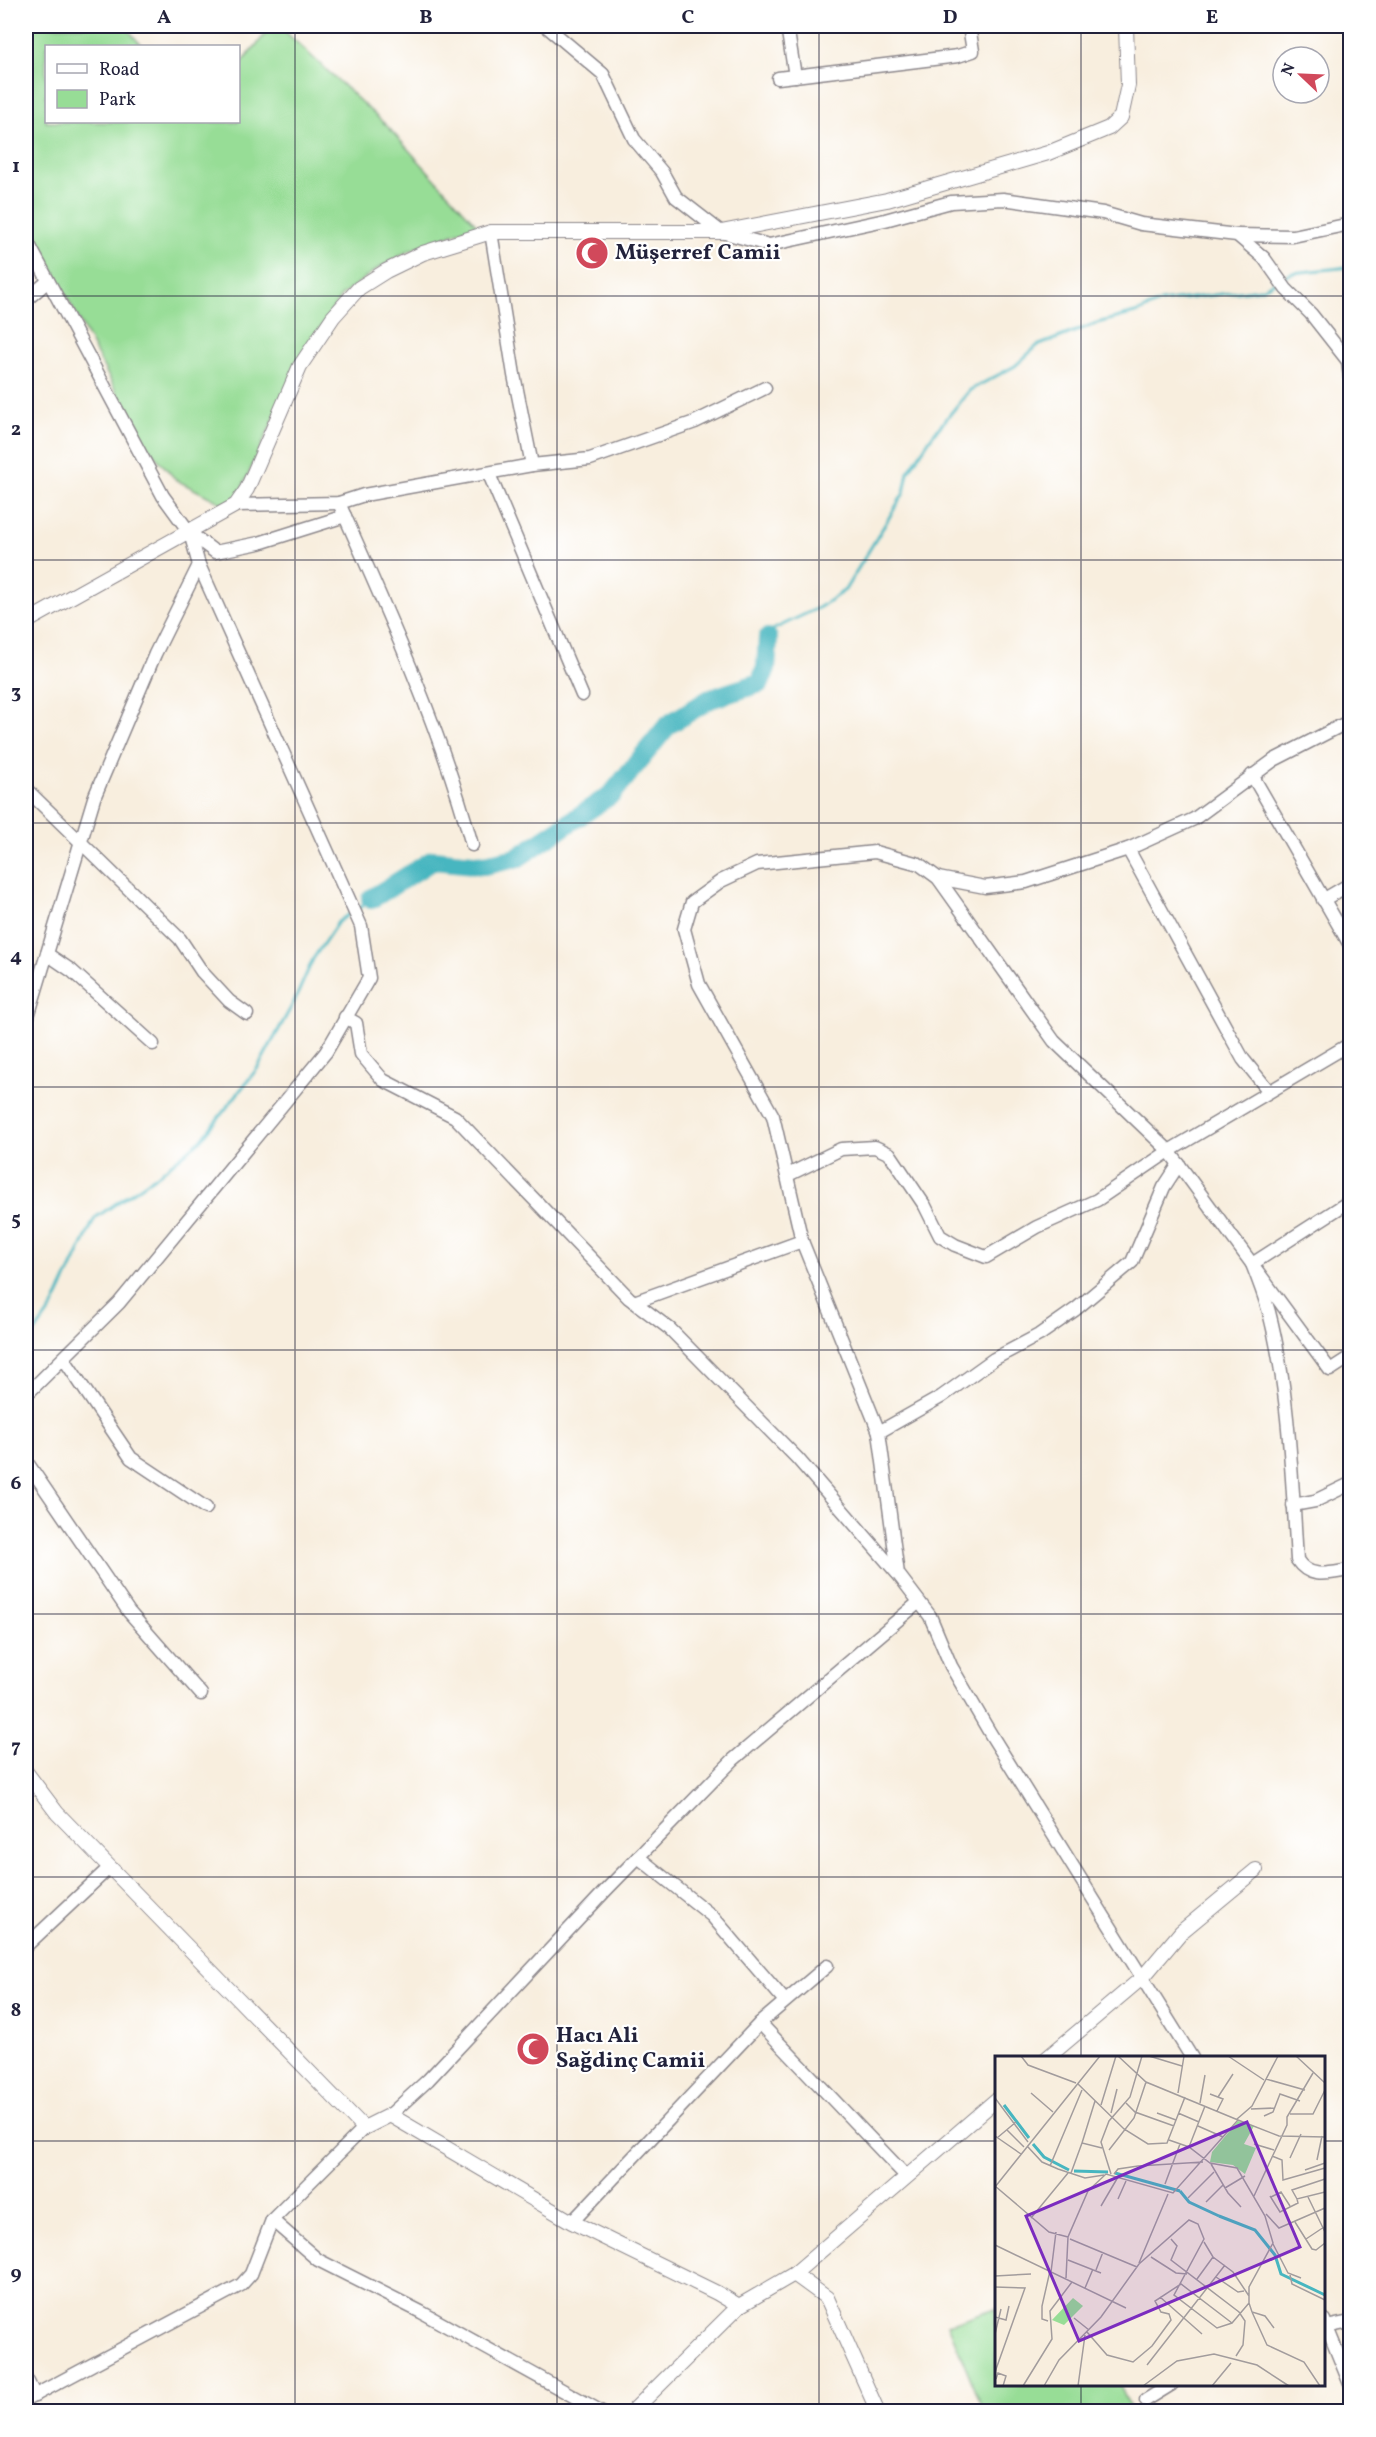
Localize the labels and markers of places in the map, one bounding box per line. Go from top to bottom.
mosque icon: Müşerref Camii [574,235,610,271]
place label: Müşerref Camii [615,238,781,269]
place label: Hacı Ali Sağdinç Camii [556,2021,706,2077]
mosque icon: Hacı Ali Sağdinç Camii [515,2031,551,2067]

